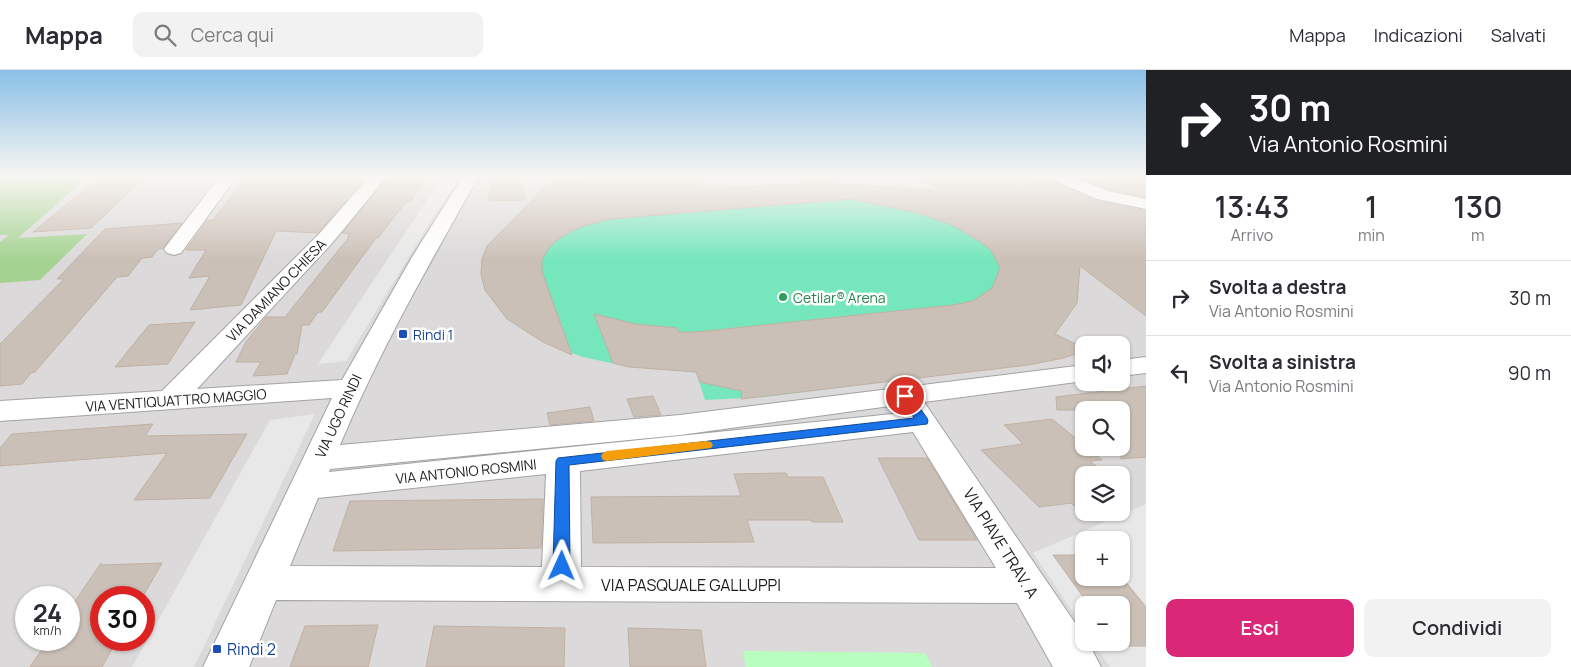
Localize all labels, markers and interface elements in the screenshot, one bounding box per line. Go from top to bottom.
search box [133,12,483,57]
text: Mappa [25,18,103,51]
icon: search [151,21,179,49]
text: Cerca qui [191,22,274,48]
text: Mappa [1289,23,1346,47]
text: Indicazioni [1374,23,1463,47]
text: Salvati [1491,23,1546,47]
text: 30 m [1249,84,1331,132]
icon: right [1166,90,1231,155]
text: Via Antonio Rosmini [1249,129,1448,159]
text: 13:43 [1215,186,1289,227]
text: 1 [1365,186,1378,227]
text: 130 [1453,186,1502,227]
text: Arrivo [1231,224,1273,246]
text: min [1358,224,1385,246]
text: m [1471,224,1485,246]
street label: VIA DAMIANO CHIESA [222,234,330,345]
text: Svolta a destra [1209,274,1346,300]
icon: right [1166,284,1194,312]
text: 30 m [1509,285,1551,311]
place label: Cetilar® Arena [793,288,886,307]
marker: Cetilar® Arena [777,291,789,303]
text: Via Antonio Rosmini [1209,300,1354,322]
place label: Rindi 1 [413,325,453,344]
marker: Rindi 1 [397,328,409,340]
map controls [1075,336,1130,651]
button: sound [1075,336,1130,391]
text: Svolta a sinistra [1209,349,1356,375]
icon: left [1166,359,1194,387]
text: 90 m [1508,360,1551,386]
street label: VIA UGO RINDI [310,371,366,461]
pin [884,375,926,417]
text: Via Antonio Rosmini [1209,375,1354,397]
icon: arrive [891,382,919,410]
street label: VIA VENTIQUATTRO MAGGIO [85,384,267,416]
button: search [1075,401,1130,456]
street label: VIA ANTONIO ROSMINI [395,454,537,488]
button: layers [1075,466,1130,521]
street label: VIA PIAVE TRAV. A [958,484,1044,602]
button: + [1075,531,1130,586]
position arrow [535,539,587,591]
street label: VIA PASQUALE GALLUPPI [601,574,781,596]
speed limit sign: 30 [90,586,155,651]
text: 24 [33,595,62,630]
button: − [1075,596,1130,651]
button: Esci [1166,599,1354,657]
button: Condividi [1364,599,1551,657]
text: km/h [34,622,61,639]
place label: Rindi 2 [227,638,276,660]
marker: Rindi 2 [211,643,223,655]

